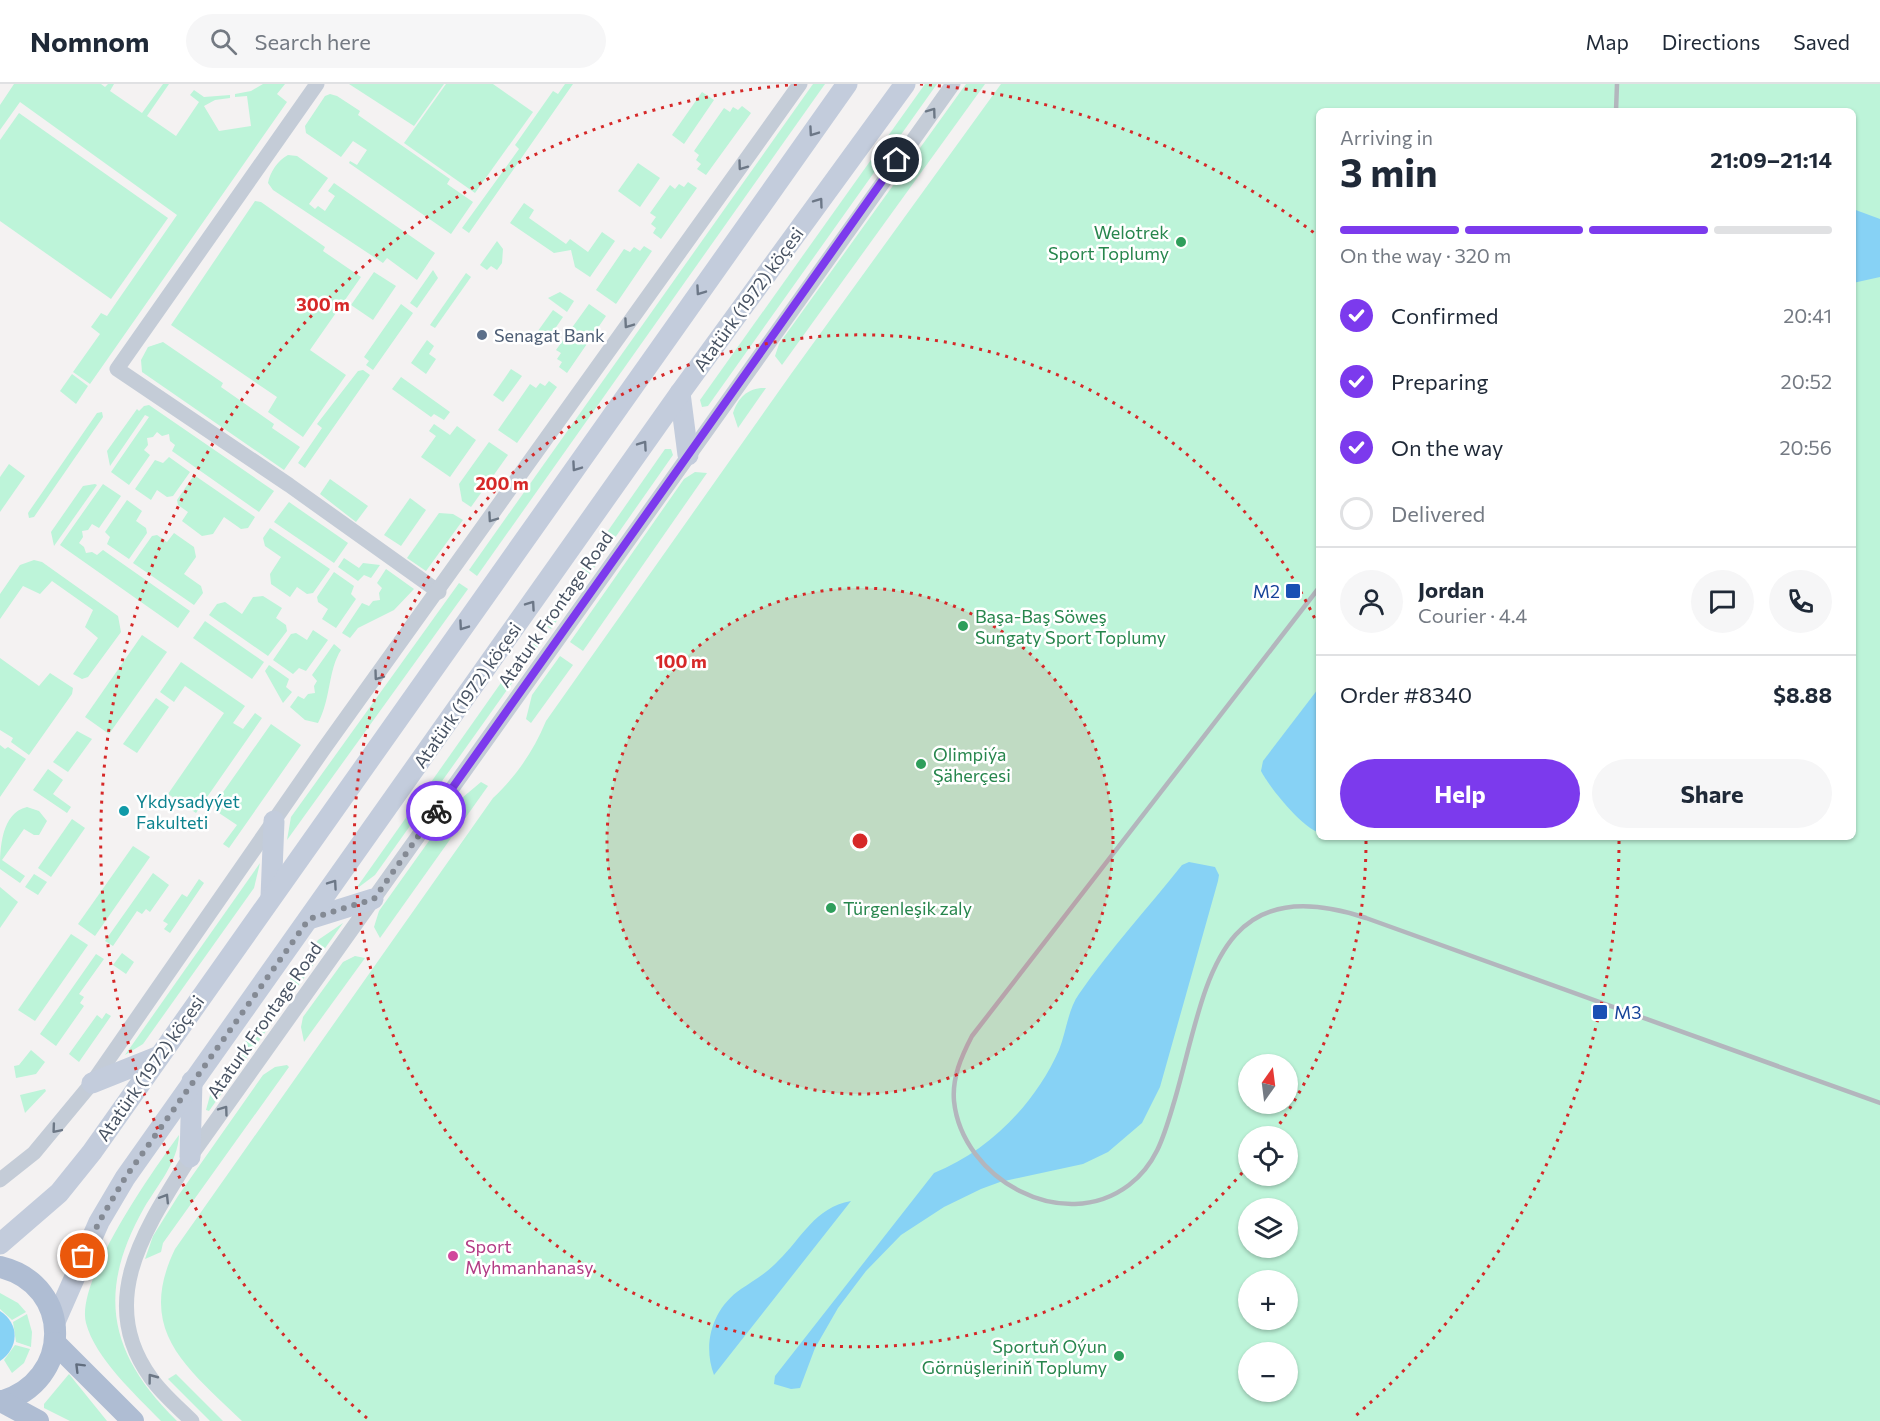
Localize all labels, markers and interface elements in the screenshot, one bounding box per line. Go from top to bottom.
search box [186,14,606,68]
text: Nomnom [30,24,150,58]
icon: search [207,25,240,58]
text: Search here [255,28,371,55]
text: Map [1586,29,1629,54]
text: Directions [1662,29,1760,54]
text: Saved [1793,29,1850,54]
one-way arrow [925,107,936,118]
one-way arrow [809,125,820,136]
text: Arriving in [1340,125,1433,149]
pin [871,134,922,185]
icon: home [880,143,913,176]
text: 21:09–21:14 [1710,146,1832,173]
text: 3 min [1340,147,1438,195]
one-way arrow [738,159,749,170]
one-way arrow [812,198,823,209]
place label: Welotrek Sport Toplumy [1048,221,1169,264]
street label: Atatürk (1972) köçesi [688,223,808,375]
marker: Welotrek Sport Toplumy [1174,235,1188,249]
text: On the way · 320 m [1340,243,1511,267]
one-way arrow [697,284,708,295]
text: 300 m [296,293,350,315]
icon: check [1340,299,1373,332]
text: Confirmed [1391,302,1498,329]
text: 20:41 [1783,303,1832,327]
one-way arrow [624,318,635,329]
place label: Senagat Bank [494,324,605,346]
marker: Senagat Bank [475,328,489,342]
icon: check [1340,365,1373,398]
text: Preparing [1391,368,1488,395]
text: 20:52 [1781,369,1832,393]
icon: check [1340,431,1373,464]
text: On the way [1391,434,1503,461]
text: 20:56 [1780,435,1832,459]
one-way arrow [636,441,647,452]
one-way arrow [572,461,583,472]
text: 200 m [475,472,529,494]
text: Delivered [1391,500,1485,527]
one-way arrow [488,511,499,522]
street label: Ataturk Frontage Road [493,527,617,691]
button: person [1340,570,1403,633]
button: chat [1691,570,1754,633]
button: phone [1769,570,1832,633]
text: Jordan [1418,576,1484,603]
place label: M2 [1253,580,1280,602]
marker: M2 [1284,582,1302,600]
one-way arrow [523,600,534,611]
text: Courier · 4.4 [1418,603,1527,627]
place label: Başa-Baş Söweş Sungaty Sport Toplumy [975,605,1166,648]
street label: Atatürk (1972) köçesi [408,618,526,772]
marker: Başa-Baş Söweş Sungaty Sport Toplumy [956,619,970,633]
one-way arrow [459,620,470,631]
text: 100 m [655,650,707,672]
one-way arrow [374,670,385,681]
text: Order #8340 [1340,681,1472,708]
text: $8.88 [1773,681,1832,708]
place label: Olimpiýa Şäherçesi [933,743,1011,786]
marker: Olimpiýa Şäherçesi [914,757,928,771]
button: Help [1340,759,1580,828]
button: Share [1592,759,1832,828]
courier [406,781,466,841]
place label: Ykdysadyýet Fakulteti [136,790,240,833]
icon: bike [420,795,453,828]
marker: Ykdysadyýet Fakulteti [117,804,131,818]
centre of rings [850,831,870,851]
one-way arrow [326,880,337,891]
place label: Türgenleşik zaly [843,897,972,919]
marker: Türgenleşik zaly [824,901,838,915]
street label: Ataturk Frontage Road [202,938,326,1102]
street label: Atatürk (1972) köçesi [91,991,209,1145]
place label: M3 [1614,1001,1642,1023]
marker: M3 [1591,1003,1609,1021]
north arrow [1238,1054,1298,1114]
map controls [1238,1054,1298,1402]
one-way arrow [217,1105,228,1116]
one-way arrow [52,1122,63,1133]
button: locate [1238,1126,1298,1186]
one-way arrow [158,1194,170,1204]
button: layers [1238,1198,1298,1258]
pin [57,1230,108,1281]
place label: Sport Myhmanhanasy [465,1235,594,1278]
icon: bag [66,1239,99,1272]
marker: Sport Myhmanhanasy [446,1249,460,1263]
button: + [1238,1270,1298,1330]
place label: Sportuň Oýun Görnüşleriniň Toplumy [922,1335,1107,1378]
button: − [1238,1342,1298,1402]
marker: Sportuň Oýun Görnüşleriniň Toplumy [1112,1349,1126,1363]
one-way arrow [76,1363,87,1374]
one-way arrow [149,1374,160,1385]

